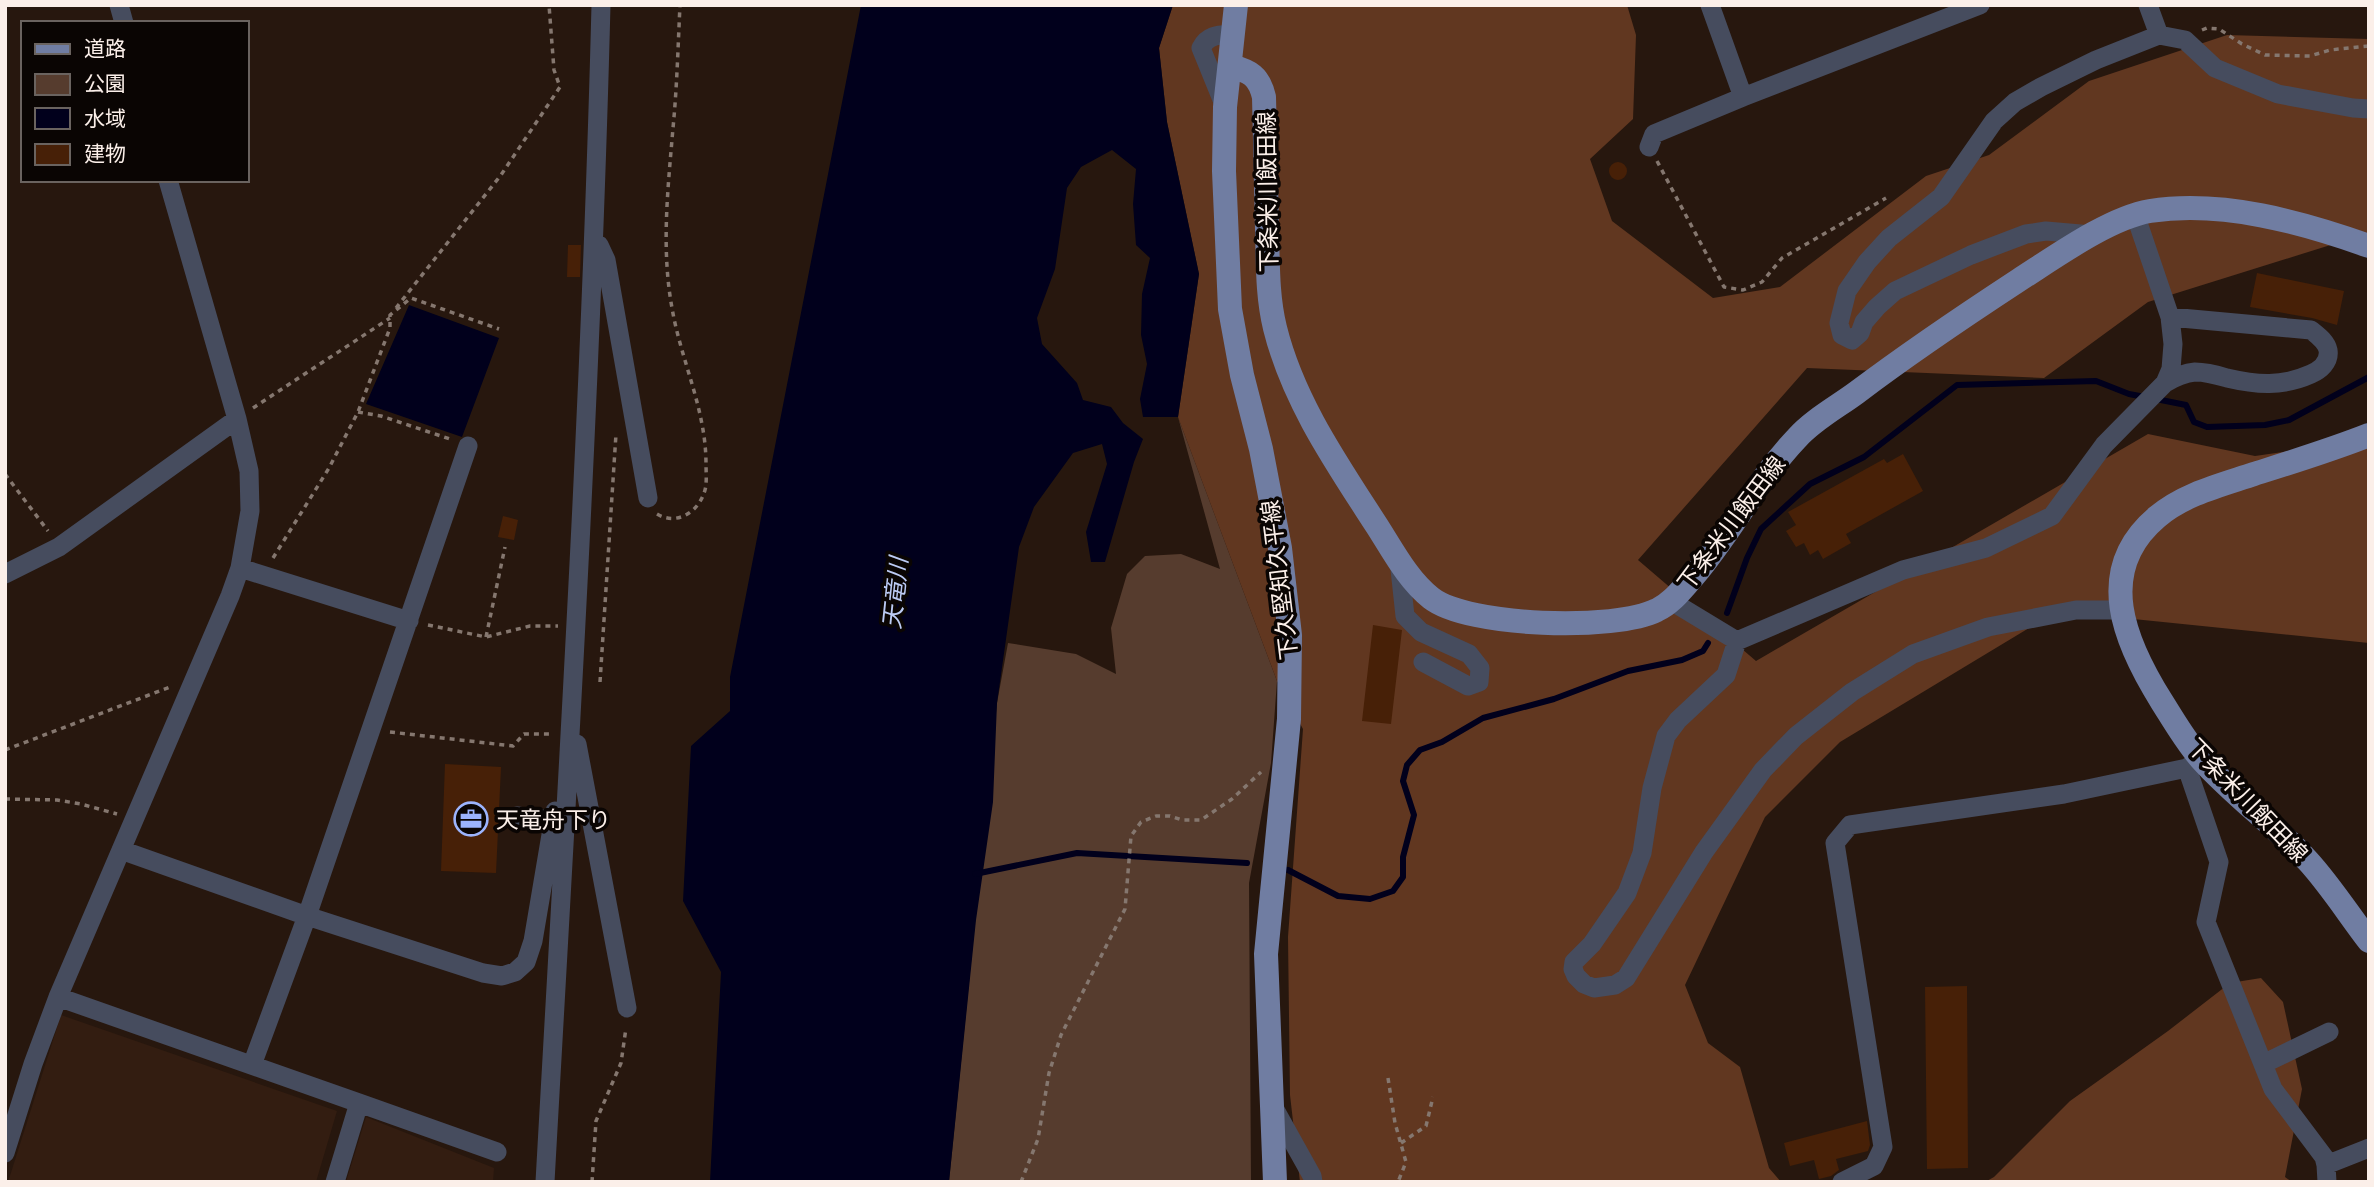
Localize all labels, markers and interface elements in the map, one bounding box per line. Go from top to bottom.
legend [21,21,248,182]
text: 道路 [84,36,126,60]
text: 公園 [84,71,126,95]
text: 水域 [84,106,126,130]
street label: 下条米川飯田線 [1253,111,1281,273]
text: 建物 [84,141,126,165]
street label: 下条米川飯田線 [1673,451,1789,595]
street label: 下久堅知久平線 [1257,499,1301,661]
water label: 天竜川 [878,553,913,630]
street label: 下条米川飯田線 [2183,733,2313,867]
office icon: 天竜舟下り [452,800,490,838]
place label: 天竜舟下り [496,807,611,832]

